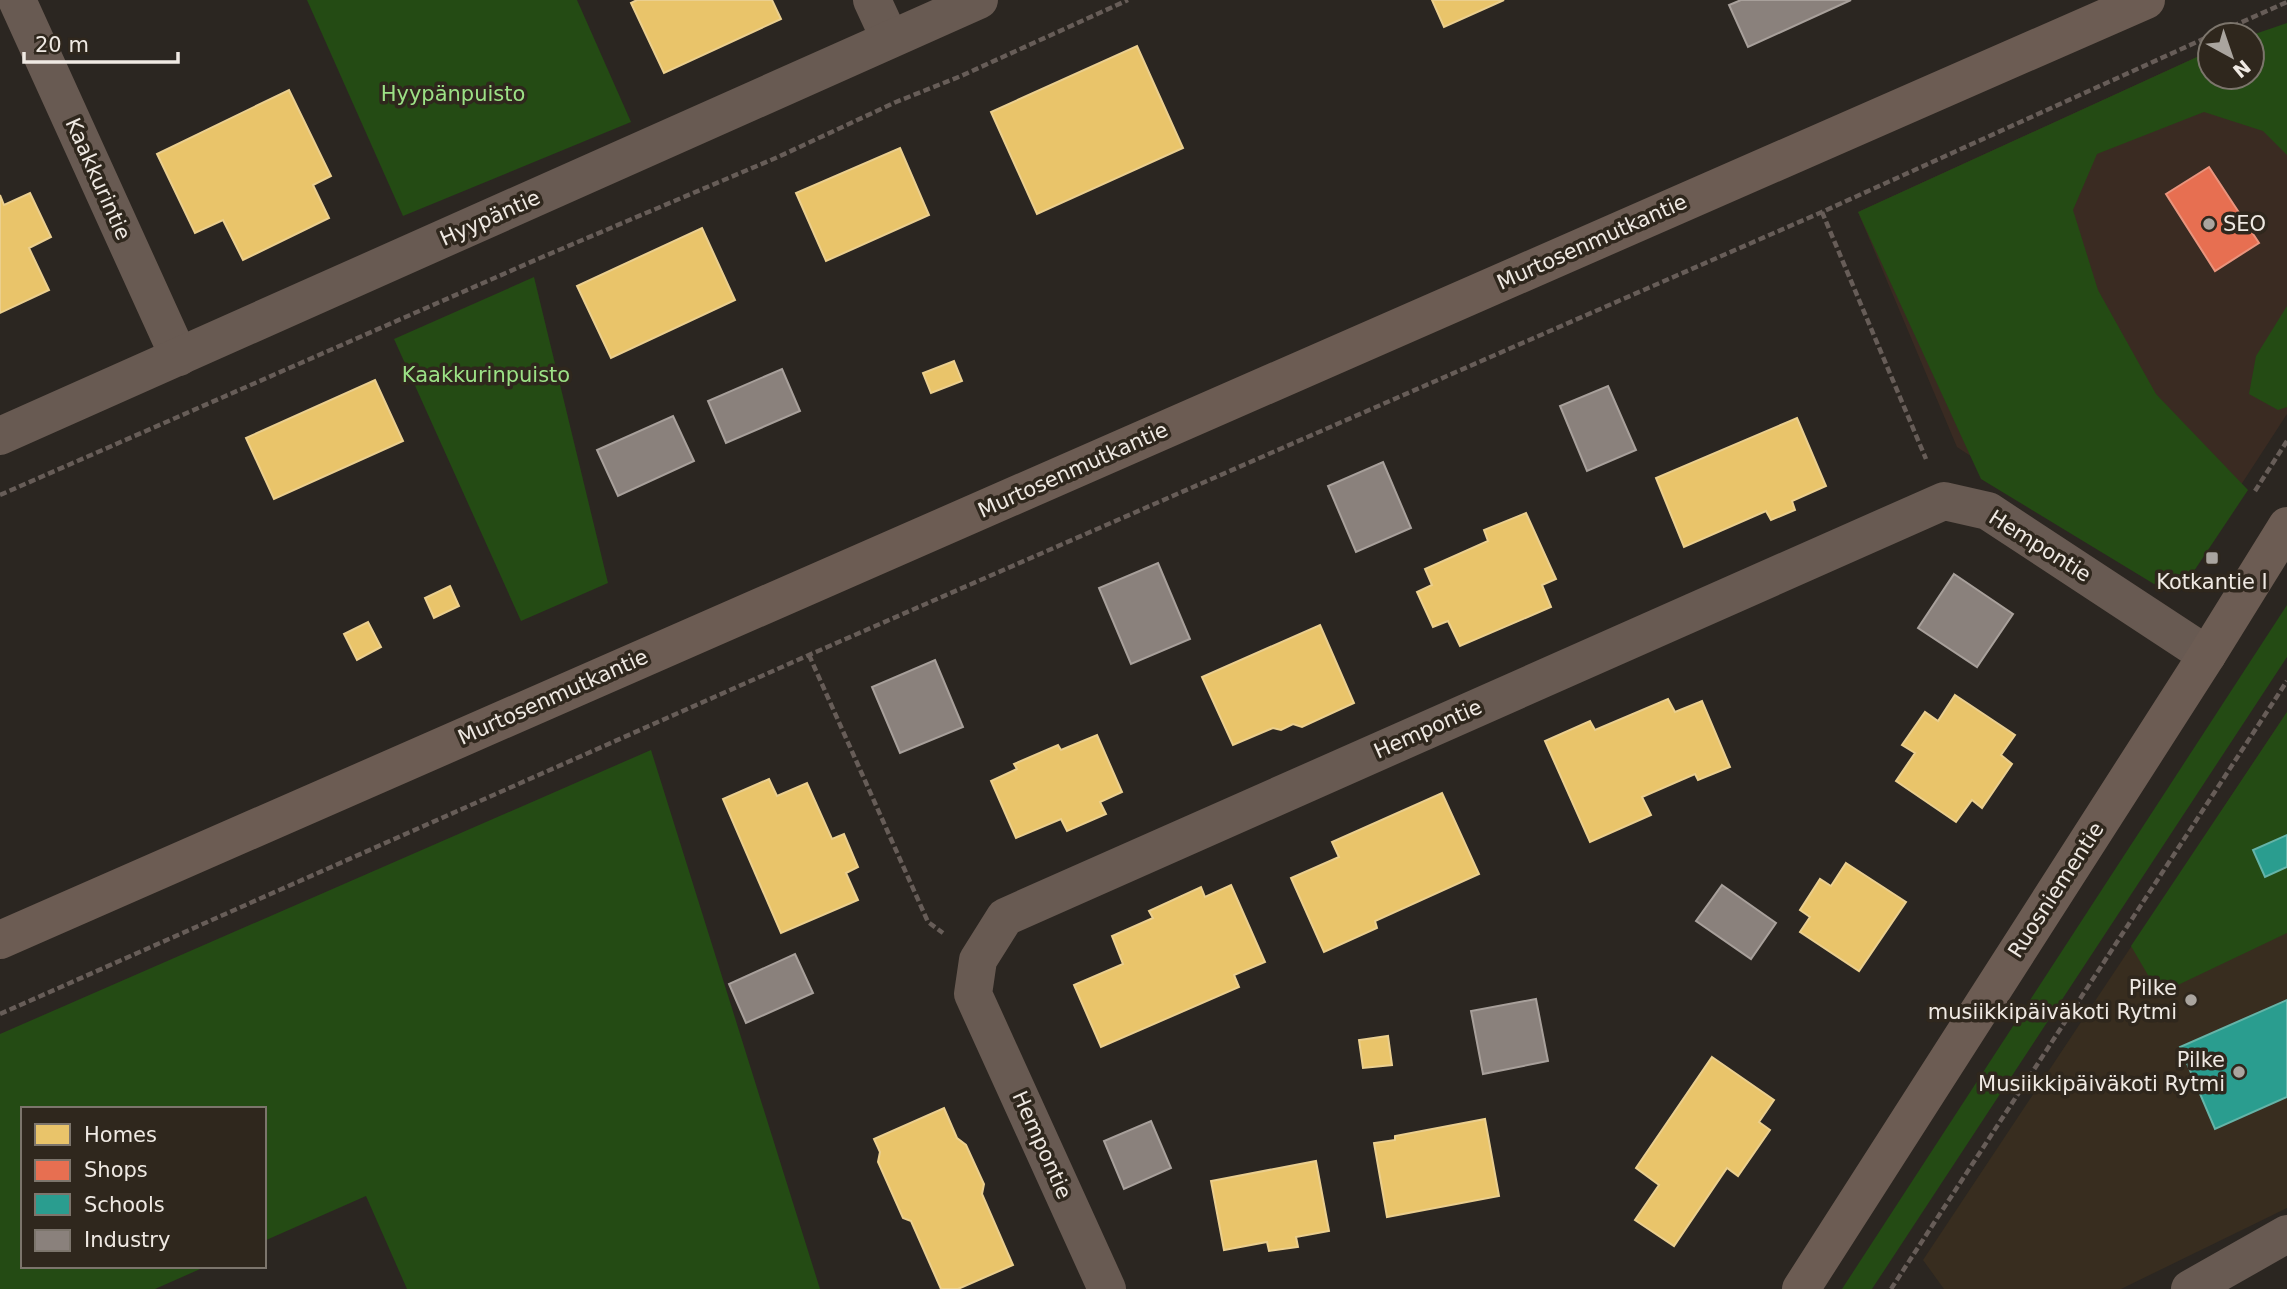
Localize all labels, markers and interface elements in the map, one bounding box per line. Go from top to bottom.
scale bar [24,21,178,65]
north arrow [2196,21,2266,91]
text: 20 m [35,33,89,57]
text: N [2229,55,2255,83]
park label: Hyypänpuisto [381,82,525,106]
street label: Kaakkurintie [60,114,136,244]
street label: Hyypäntie [436,185,544,251]
street label: Murtosenmutkantie [1493,189,1691,295]
place label: SEO [2223,212,2266,236]
marker: SEO [2201,216,2217,232]
park label: Kaakkurinpuisto [402,363,570,387]
street label: Murtosenmutkantie [974,417,1172,523]
street label: Hempontie [1985,505,2095,587]
marker: Kotkantie I [2204,550,2220,566]
place label: Kotkantie I [2156,570,2268,594]
street label: Murtosenmutkantie [454,644,652,750]
street label: Hempontie [1370,695,1486,763]
street label: Ruosniementie [2003,818,2109,962]
place label: Pilke musiikkipäiväkoti Rytmi [1928,976,2177,1024]
marker: Pilke musiikkipäiväkoti Rytmi [2183,992,2199,1008]
place label: Pilke Musiikkipäiväkoti Rytmi [1978,1048,2225,1096]
marker: Pilke Musiikkipäiväkoti Rytmi [2231,1064,2247,1080]
street label: Hempontie [1008,1087,1076,1203]
legend [21,1107,266,1268]
text: Homes [84,1123,157,1147]
text: Shops [84,1158,148,1182]
text: Schools [84,1193,165,1217]
text: Industry [84,1228,170,1252]

